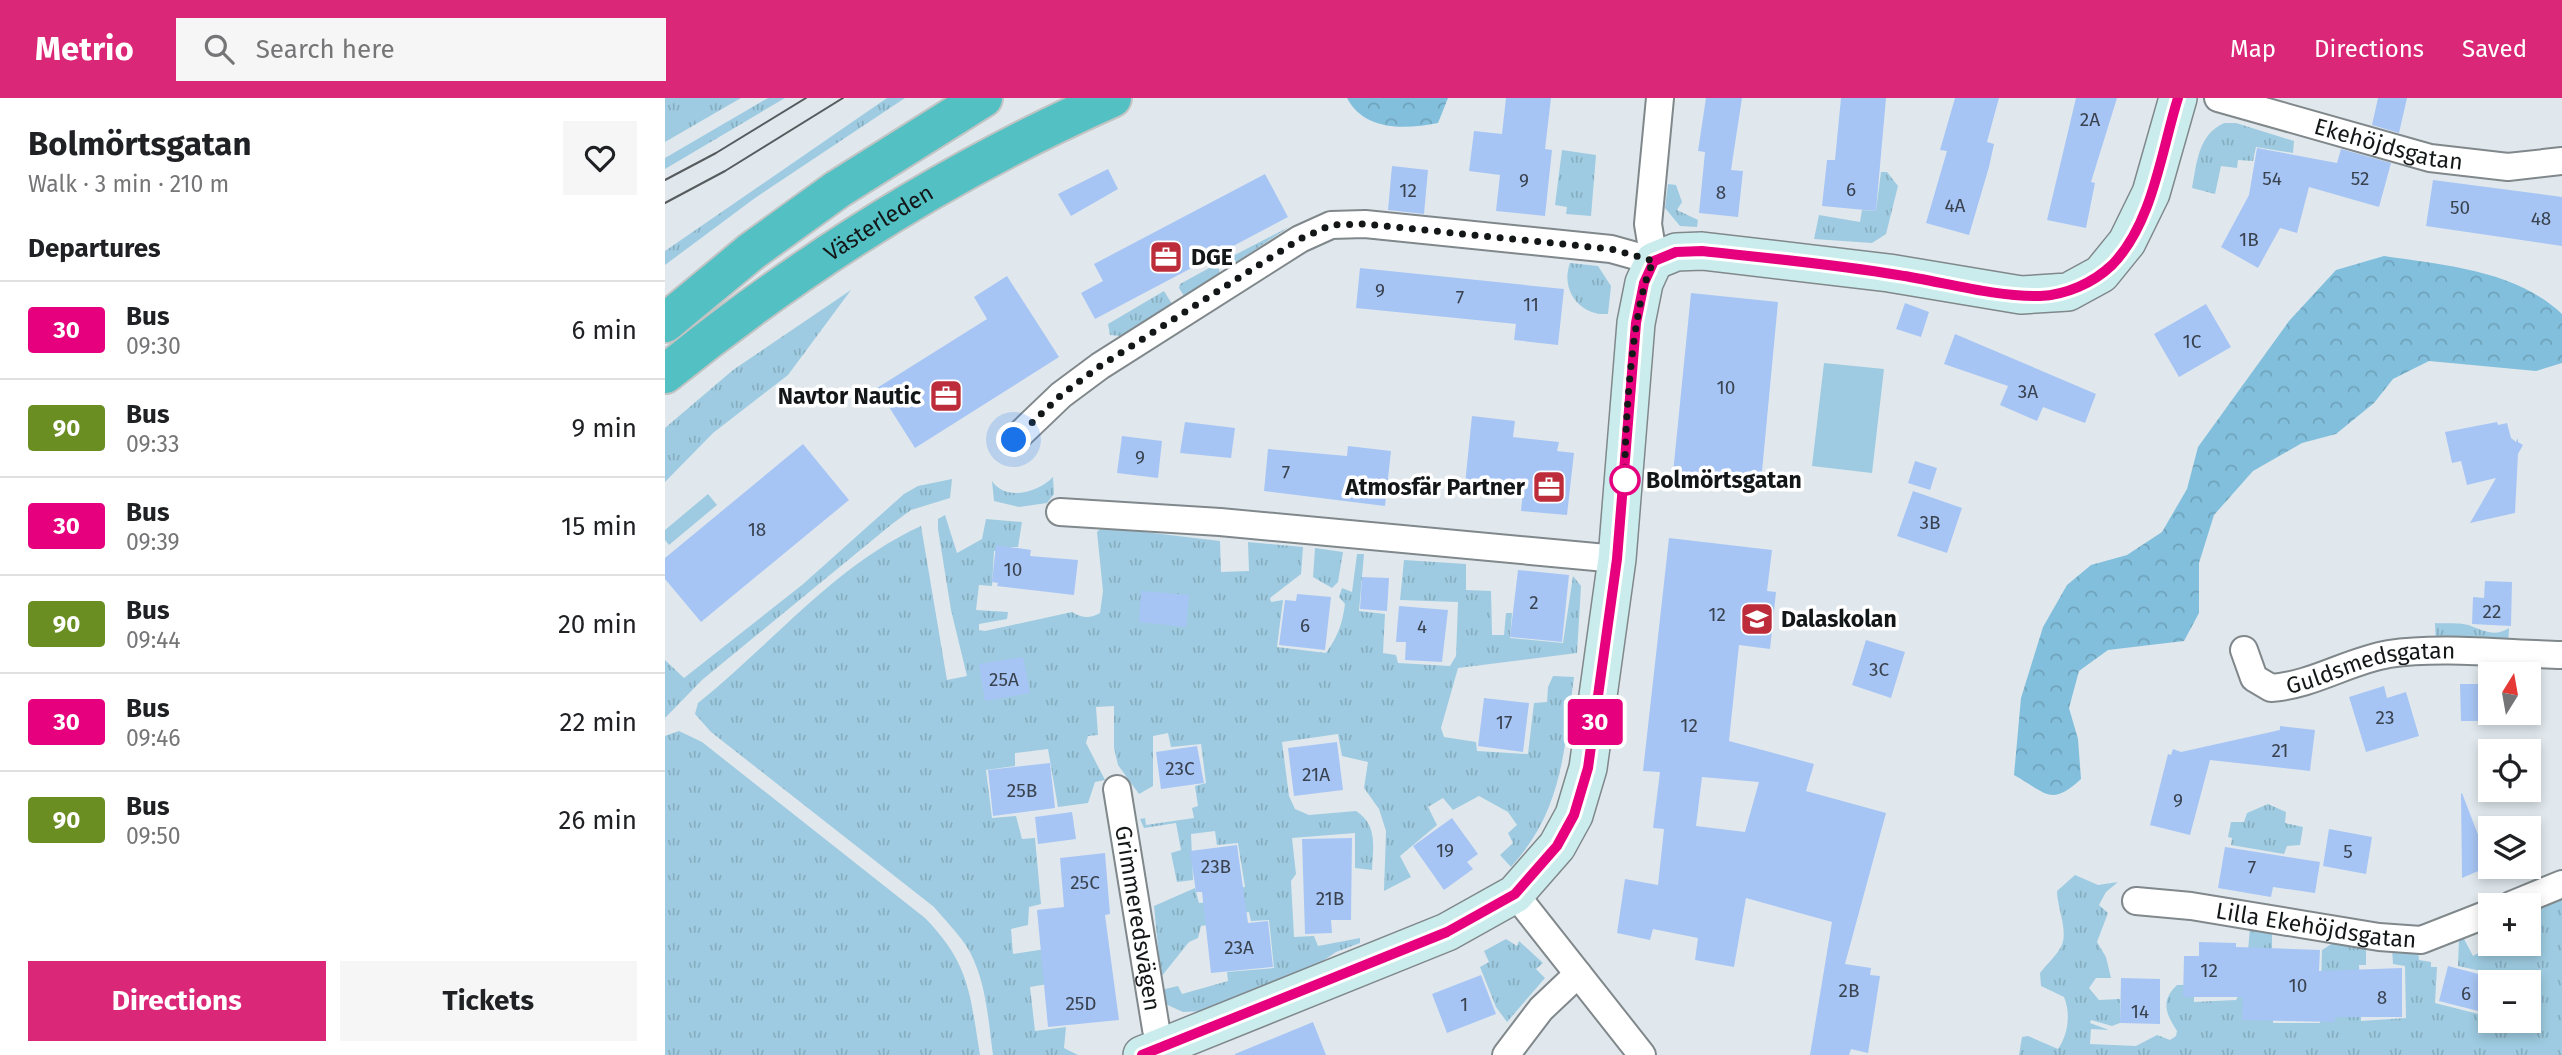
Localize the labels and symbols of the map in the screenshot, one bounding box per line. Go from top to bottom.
house number: 2A [2080,108,2100,131]
street label: Ekehöjdsgatan [2311,112,2464,176]
house number: 54 [2262,167,2282,190]
house number: 52 [2351,167,2369,190]
house number: 9 [1519,169,1529,192]
street label: Västerleden [819,178,938,267]
house number: 6 [1846,178,1856,201]
house number: 12 [1399,179,1417,202]
house number: 8 [1716,181,1726,204]
house number: 4A [1945,194,1966,217]
house number: 50 [2450,196,2470,219]
house number: 48 [2531,207,2551,230]
house number: 1B [2239,228,2259,251]
office icon: DGE [1147,238,1185,276]
place label: DGE [1191,243,1233,271]
house number: 9 [1375,279,1385,302]
house number: 7 [1456,286,1464,309]
house number: 11 [1523,293,1539,316]
house number: 1C [2183,330,2202,353]
house number: 10 [1717,376,1735,399]
office icon: Navtor Nautic [927,377,965,415]
house number: 3A [2018,380,2038,403]
place label: Navtor Nautic [778,382,921,410]
your location [996,422,1031,457]
house number: 9 [1135,446,1145,469]
house number: 7 [1282,461,1290,484]
marker: Bolmörtsgatan [1610,465,1640,495]
place label: Bolmörtsgatan [1646,466,1802,494]
office icon: Atmosfär Partner [1530,468,1568,506]
place label: Atmosfär Partner [1344,473,1526,501]
house number: 3B [1919,511,1941,534]
house number: 18 [748,518,766,541]
house number: 10 [1004,558,1022,581]
house number: 2 [1529,591,1539,614]
school or university icon: Dalaskolan [1738,600,1776,638]
house number: 22 [2483,600,2501,623]
house number: 12 [1708,603,1726,626]
place label: Dalaskolan [1781,605,1897,633]
house number: 6 [1300,614,1310,637]
house number: 4 [1417,615,1427,638]
street label: Guldsmedsgatan [2283,636,2455,700]
house number: 3C [1869,658,1889,681]
north arrow [2478,662,2541,724]
house number: 25A [989,668,1019,691]
line badge: 30 [1563,699,1627,745]
house number: 23 [2376,706,2394,729]
house number: 17 [1496,711,1512,734]
house number: 12 [1680,714,1698,737]
house number: 21 [2271,739,2289,762]
house number: 23C [1165,757,1195,780]
house number: 21A [1302,763,1330,786]
house number: 25B [1007,779,1037,802]
house number: 9 [2173,789,2183,812]
street label: Grimmeredsvägen [1109,823,1167,1013]
house number: 19 [1436,839,1454,862]
house number: 5 [2343,840,2353,863]
house number: 23B [1201,855,1231,878]
house number: 7 [2248,856,2256,879]
house number: 25C [1070,871,1100,894]
house number: 21B [1316,887,1344,910]
street label: Lilla Ekehöjdsgatan [2214,896,2417,954]
house number: 23A [1224,936,1254,959]
house number: 12 [2200,959,2218,982]
house number: 10 [2289,974,2307,997]
house number: 2B [1839,979,1859,1002]
house number: 6 [2461,982,2471,1005]
house number: 8 [2377,986,2387,1009]
house number: 25D [1065,992,1097,1015]
house number: 1 [1460,993,1468,1016]
house number: 14 [2131,1000,2149,1023]

